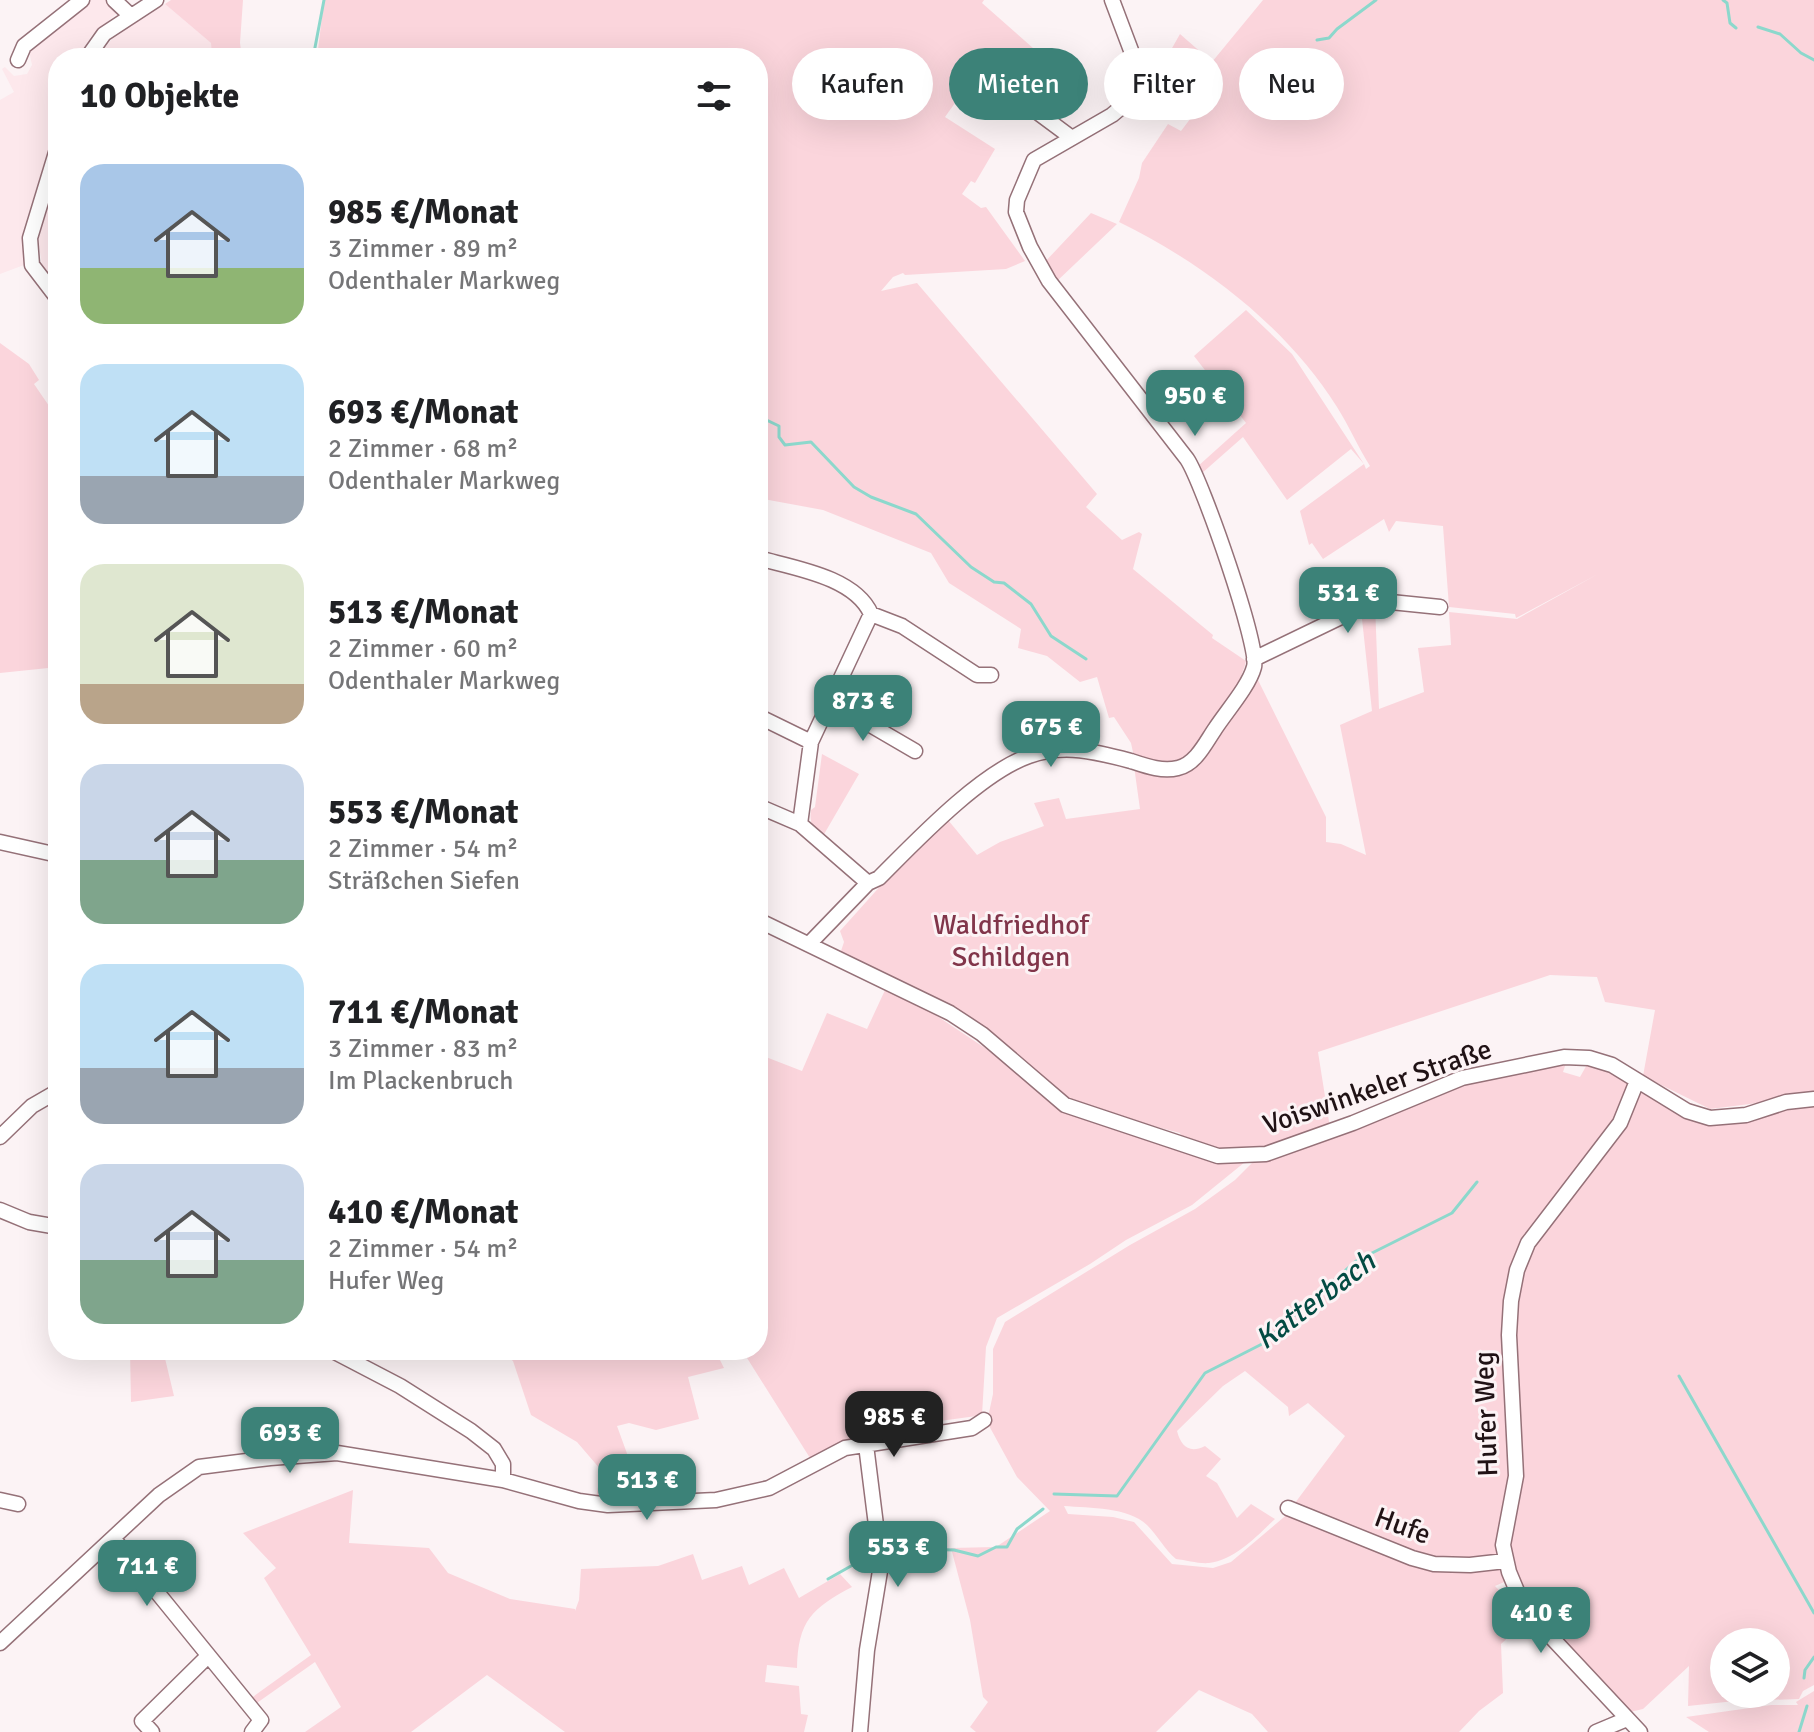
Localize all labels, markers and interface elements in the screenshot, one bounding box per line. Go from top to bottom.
chip: Kaufen [792,48,933,120]
chip: Mieten [949,48,1088,120]
chip: Filter [1104,48,1223,120]
chip: Neu [1239,48,1344,120]
icon: filters [692,74,736,118]
text: 10 Objekte [80,75,239,117]
text: 985 €/Monat [328,191,518,233]
icon: home [144,196,240,292]
text: 3 Zimmer · 89 m² [328,233,518,265]
text: Odenthaler Markweg [328,265,560,297]
pin: 950 € [1139,370,1251,438]
text: 950 € [1164,380,1226,412]
text: 693 €/Monat [328,391,518,433]
icon: home [144,396,240,492]
text: 2 Zimmer · 68 m² [328,433,518,465]
text: Odenthaler Markweg [328,465,560,497]
pin: 531 € [1292,567,1404,635]
text: 531 € [1317,577,1379,609]
text: 513 €/Monat [328,591,518,633]
icon: home [144,596,240,692]
text: 2 Zimmer · 60 m² [328,633,518,665]
text: Odenthaler Markweg [328,665,560,697]
pin: 873 € [807,675,919,743]
text: 873 € [832,685,894,717]
pin: 675 € [995,701,1107,769]
text: 675 € [1020,711,1082,743]
text: 553 €/Monat [328,791,518,833]
icon: home [144,796,240,892]
text: 2 Zimmer · 54 m² [328,833,518,865]
text: Sträßchen Siefen [328,865,520,897]
park label: Waldfriedhof Schildgen [933,908,1091,974]
text: 711 €/Monat [328,991,518,1033]
icon: home [144,996,240,1092]
street label: Voiswinkeler Straße [1258,1032,1496,1142]
text: 3 Zimmer · 83 m² [328,1033,518,1065]
text: Im Plackenbruch [328,1065,513,1097]
text: 410 €/Monat [328,1191,518,1233]
icon: home [144,1196,240,1292]
text: 2 Zimmer · 54 m² [328,1233,518,1265]
water label: Katterbach [1248,1243,1383,1358]
text: Hufer Weg [328,1265,444,1297]
street label: Hufer Weg [1467,1351,1505,1477]
pin: 985 € [838,1391,950,1459]
text: 985 € [863,1401,925,1433]
pin: 693 € [234,1407,346,1475]
text: 693 € [259,1417,321,1449]
pin: 513 € [591,1454,703,1522]
text: 513 € [616,1464,678,1496]
street label: Hufe [1370,1500,1435,1552]
pin: 553 € [842,1521,954,1589]
text: 553 € [867,1531,929,1563]
pin: 711 € [91,1540,203,1608]
text: 711 € [116,1550,178,1582]
pin: 410 € [1485,1587,1597,1655]
text: 410 € [1510,1597,1572,1629]
map controls [1710,1628,1790,1708]
button: layers [1710,1628,1790,1708]

